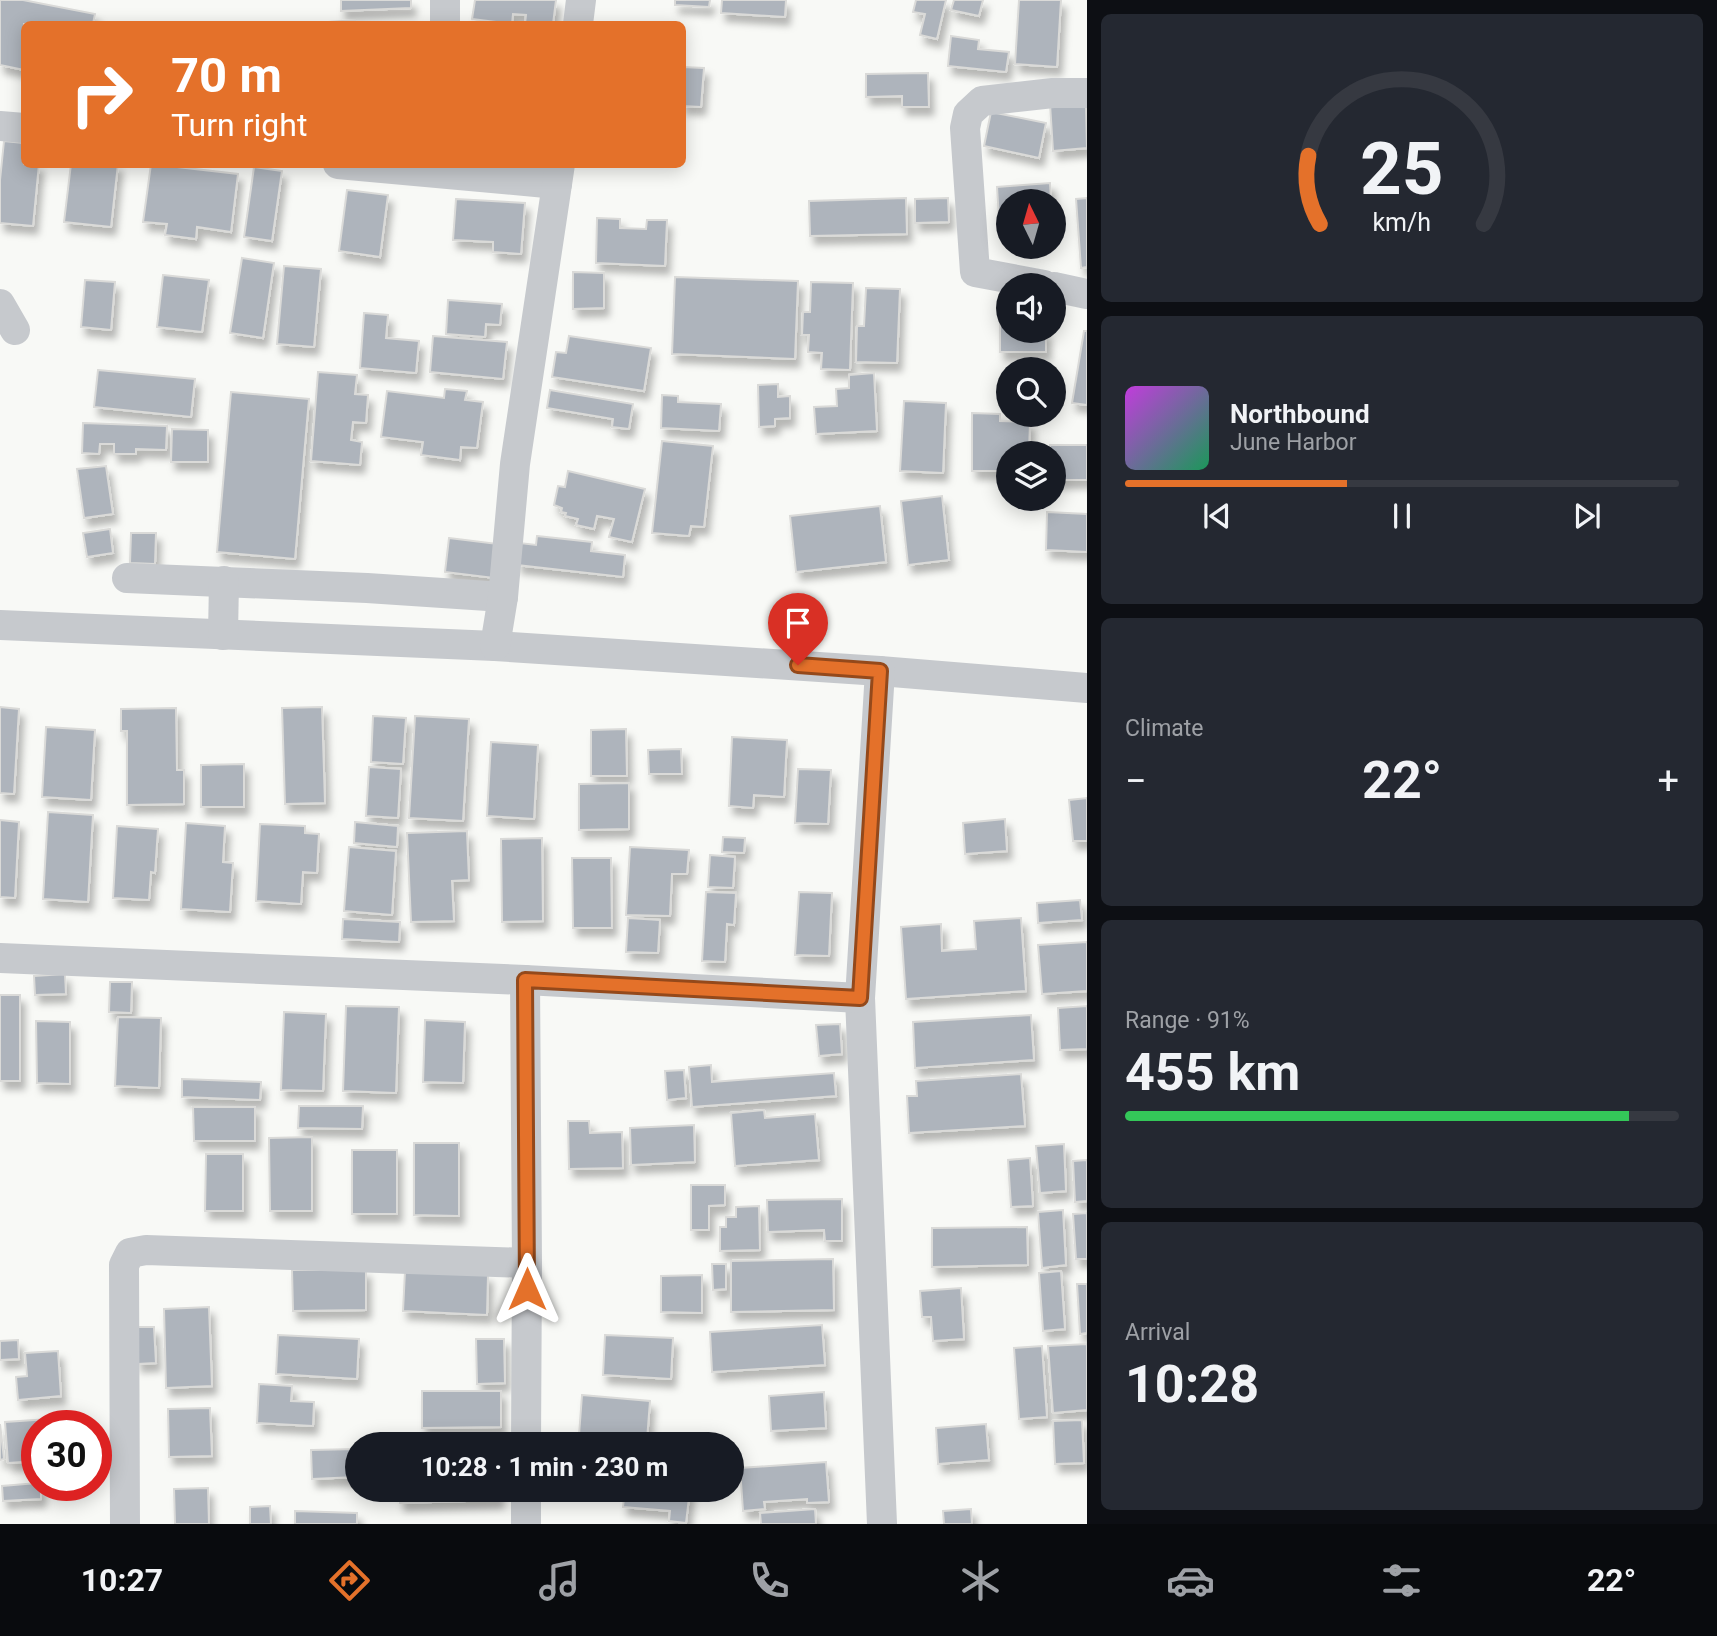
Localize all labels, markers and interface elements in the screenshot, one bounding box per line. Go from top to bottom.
text: 70 m [171,47,282,104]
icon: right [56,49,147,140]
text: Turn right [171,106,307,144]
text: 25 [1360,126,1444,212]
north arrow [996,189,1066,259]
map controls [996,189,1066,511]
text: km/h [1373,208,1431,237]
button: sound [996,273,1066,343]
button: search [996,357,1066,427]
text: Northbound [1230,399,1370,429]
text: June Harbor [1230,429,1357,456]
button: layers [996,441,1066,511]
icon: previous [1198,497,1236,535]
icon: pause [1383,497,1421,535]
icon: next [1568,497,1606,535]
pin [768,593,828,665]
icon: arrive [779,604,817,642]
text: Climate [1125,715,1204,742]
text: 22° [1362,750,1442,811]
text: − [1125,759,1147,803]
text: + [1657,759,1679,803]
text: Range · 91% [1125,1007,1250,1034]
text: 455 km [1125,1042,1300,1103]
position arrow [490,1252,564,1326]
text: Arrival [1125,1319,1190,1346]
text: 10:28 [1125,1354,1259,1415]
speed limit sign: 30 [21,1410,112,1501]
text: 10:28 · 1 min · 230 m [421,1452,668,1482]
icon: directions [325,1556,374,1605]
icon: music [535,1556,584,1605]
icon: phone [745,1556,794,1605]
icon: climate [956,1556,1005,1605]
icon: car [1166,1556,1215,1605]
icon: filters [1377,1556,1426,1605]
text: 10:27 [81,1561,163,1599]
text: 22° [1587,1561,1636,1599]

